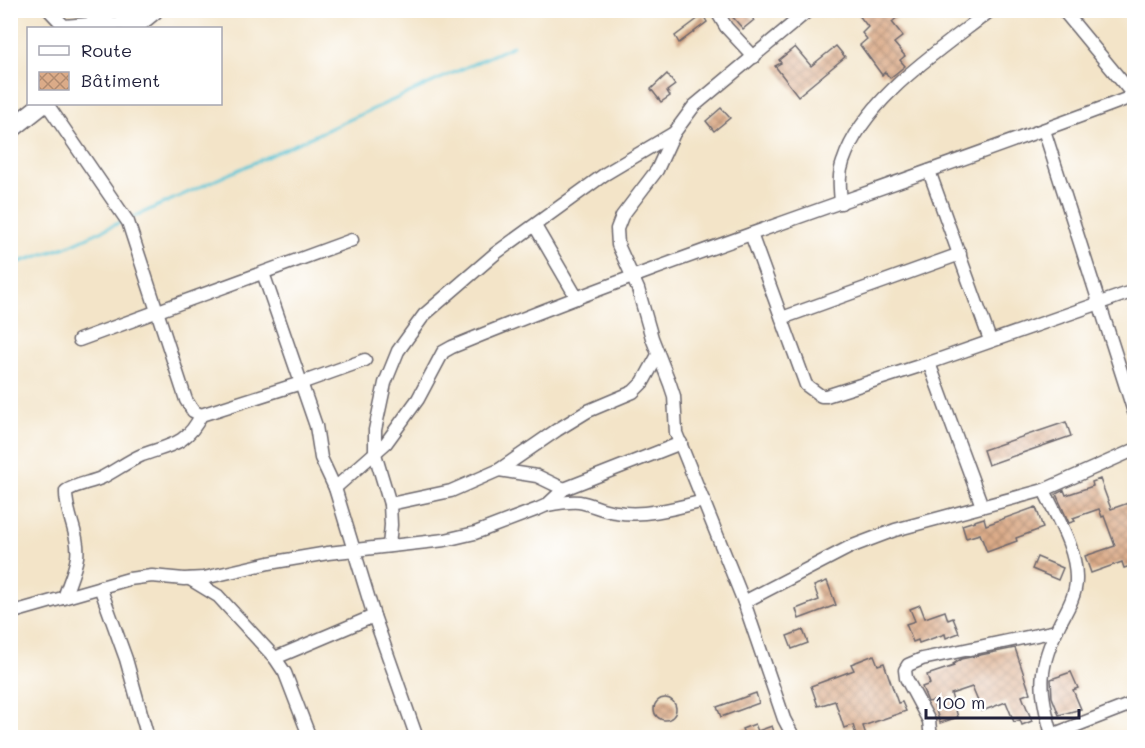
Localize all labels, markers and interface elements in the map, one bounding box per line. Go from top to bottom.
legend [27,27,222,105]
text: Route [81,38,132,62]
text: Bâtiment [81,68,160,92]
scale bar [926,682,1079,720]
text: 100 m [935,690,985,714]

